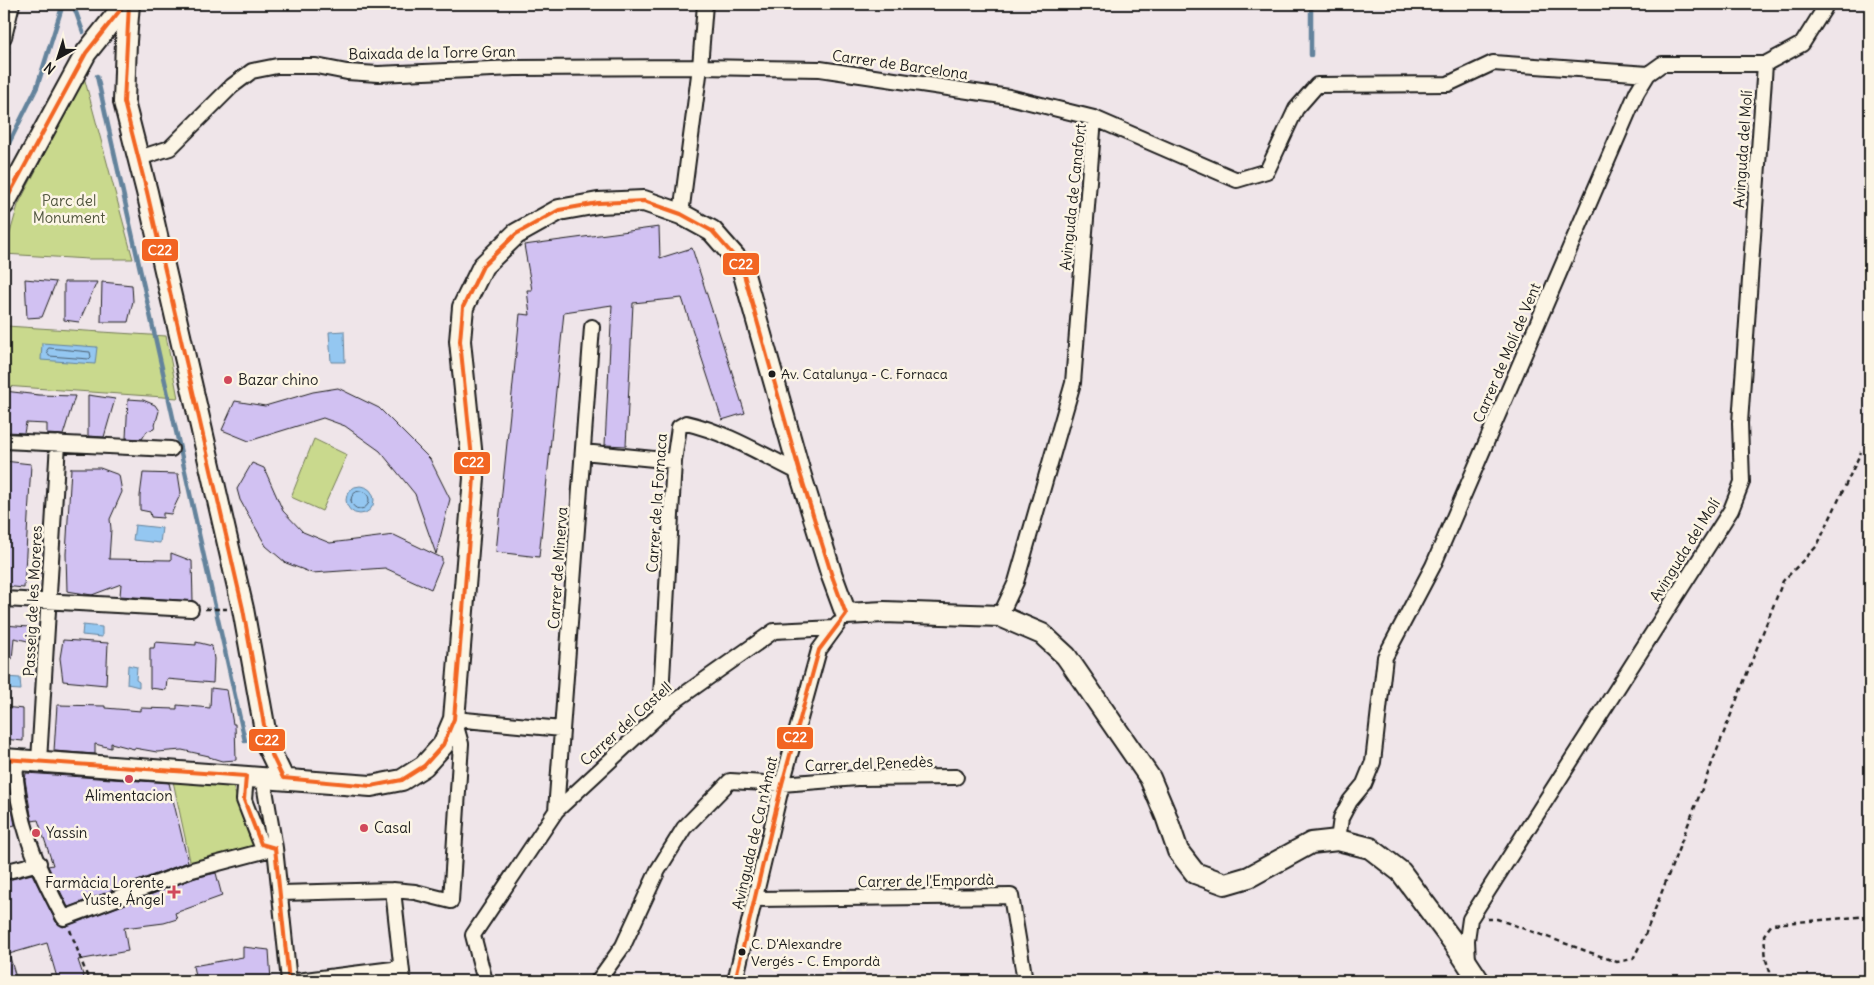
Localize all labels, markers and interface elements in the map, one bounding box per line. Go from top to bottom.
north arrow [32,32,82,82]
street label: Baixada de la Torre Gran [348,42,516,63]
street label: Carrer de Barcelona [831,46,970,84]
text: N [40,58,59,78]
street label: Avinguda del Molí [1729,90,1756,208]
street label: Avinguda de Canafort [1055,123,1090,271]
park label: Parc del Monument [33,191,105,227]
line badge: C22 [141,238,179,262]
text: C22 [148,241,173,259]
line badge: C22 [722,252,760,276]
text: C22 [729,255,754,273]
street label: Carrer de Molí de Vent [1469,280,1545,426]
place label: Av. Catalunya - C. Fornaca [781,365,948,383]
marker: Av. Catalunya - C. Fornaca [767,369,777,379]
place label: Bazar chino [238,370,318,389]
marker: Bazar chino [222,374,234,386]
street label: Carrer de la Fornaca [642,432,671,573]
line badge: C22 [453,451,491,475]
text: C22 [460,453,485,471]
street label: Avinguda del Molí [1645,495,1724,605]
street label: Carrer de Minerva [544,506,571,630]
street label: Passeig de les Moreres [19,525,46,677]
street label: Carrer del Castell [576,678,675,770]
line badge: C22 [776,726,814,750]
line badge: C22 [248,728,286,752]
text: C22 [783,728,808,746]
text: C22 [255,731,280,749]
street label: Carrer del Penedès [804,752,934,775]
street label: Avinguda de Ca n'Amat [728,755,781,911]
marker: Alimentacion [123,773,135,785]
place label: Alimentacion [85,786,173,805]
place label: Casal [374,818,411,837]
marker: Casal [358,822,370,834]
place label: Yassin [46,823,88,842]
marker: Yassin [30,827,42,839]
street label: Carrer de l'Empordà [857,870,995,891]
place label: Farmàcia Lorente Yuste, Ángel [45,873,164,909]
marker: Farmàcia Lorente Yuste, Ángel [168,886,180,898]
place label: C. D'Alexandre Vergés - C. Empordà [751,935,880,970]
marker: C. D'Alexandre Vergés - C. Empordà [737,947,747,957]

